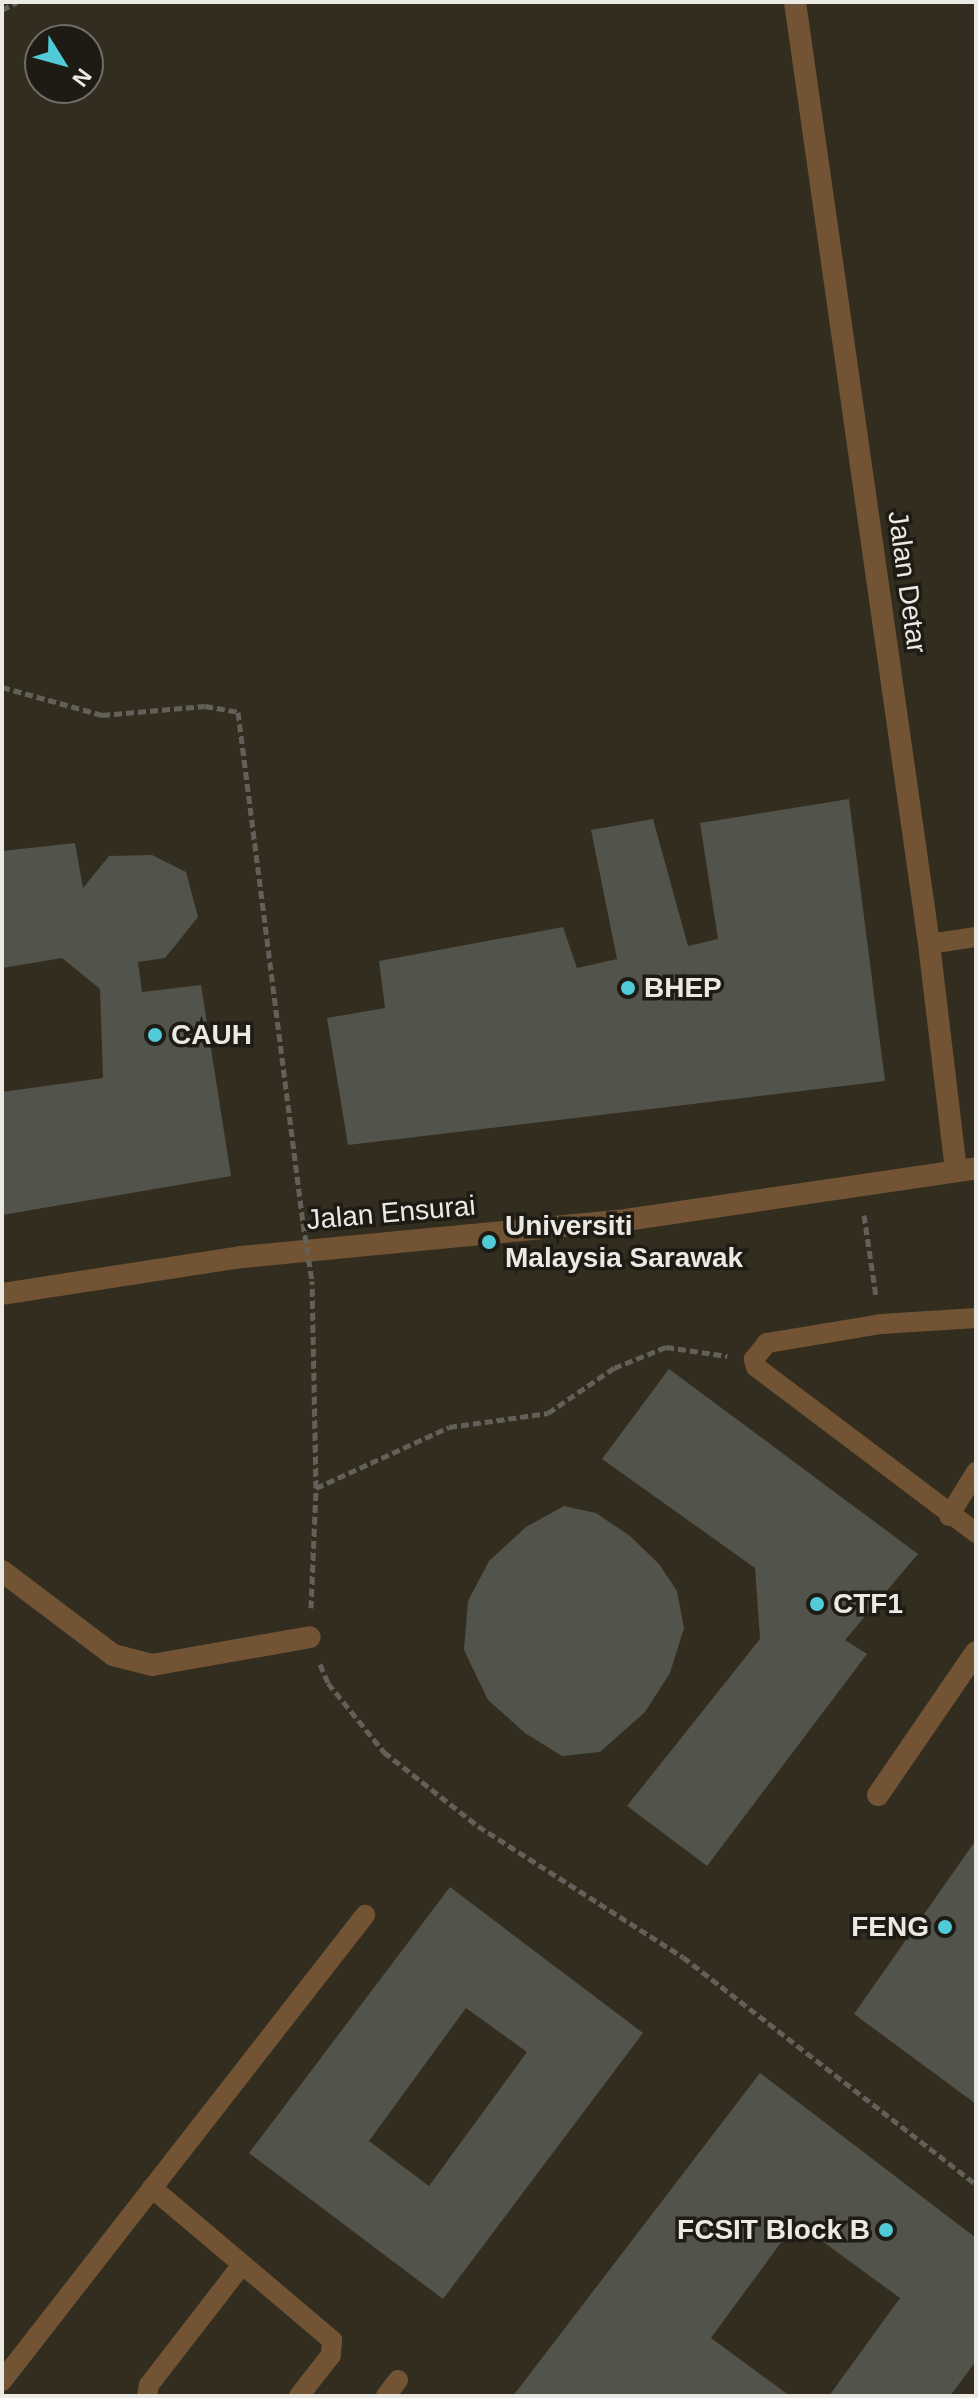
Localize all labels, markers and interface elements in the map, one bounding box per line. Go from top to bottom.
north arrow [24,24,104,104]
text: N [67,64,97,91]
street label: Jalan Detar [880,509,934,655]
place label: BHEP [644,971,722,1005]
marker: BHEP [619,979,637,997]
place label: CAUH [171,1018,252,1052]
marker: CAUH [146,1026,164,1044]
street label: Jalan Ensurai [305,1189,477,1237]
place label: Universiti Malaysia Sarawak [505,1209,743,1275]
marker: Universiti Malaysia Sarawak [480,1233,498,1251]
place label: CTF1 [833,1587,903,1621]
marker: CTF1 [808,1595,826,1613]
place label: FENG [851,1910,929,1944]
marker: FENG [936,1918,954,1936]
place label: FCSIT Block B [677,2213,870,2247]
marker: FCSIT Block B [877,2221,895,2239]

